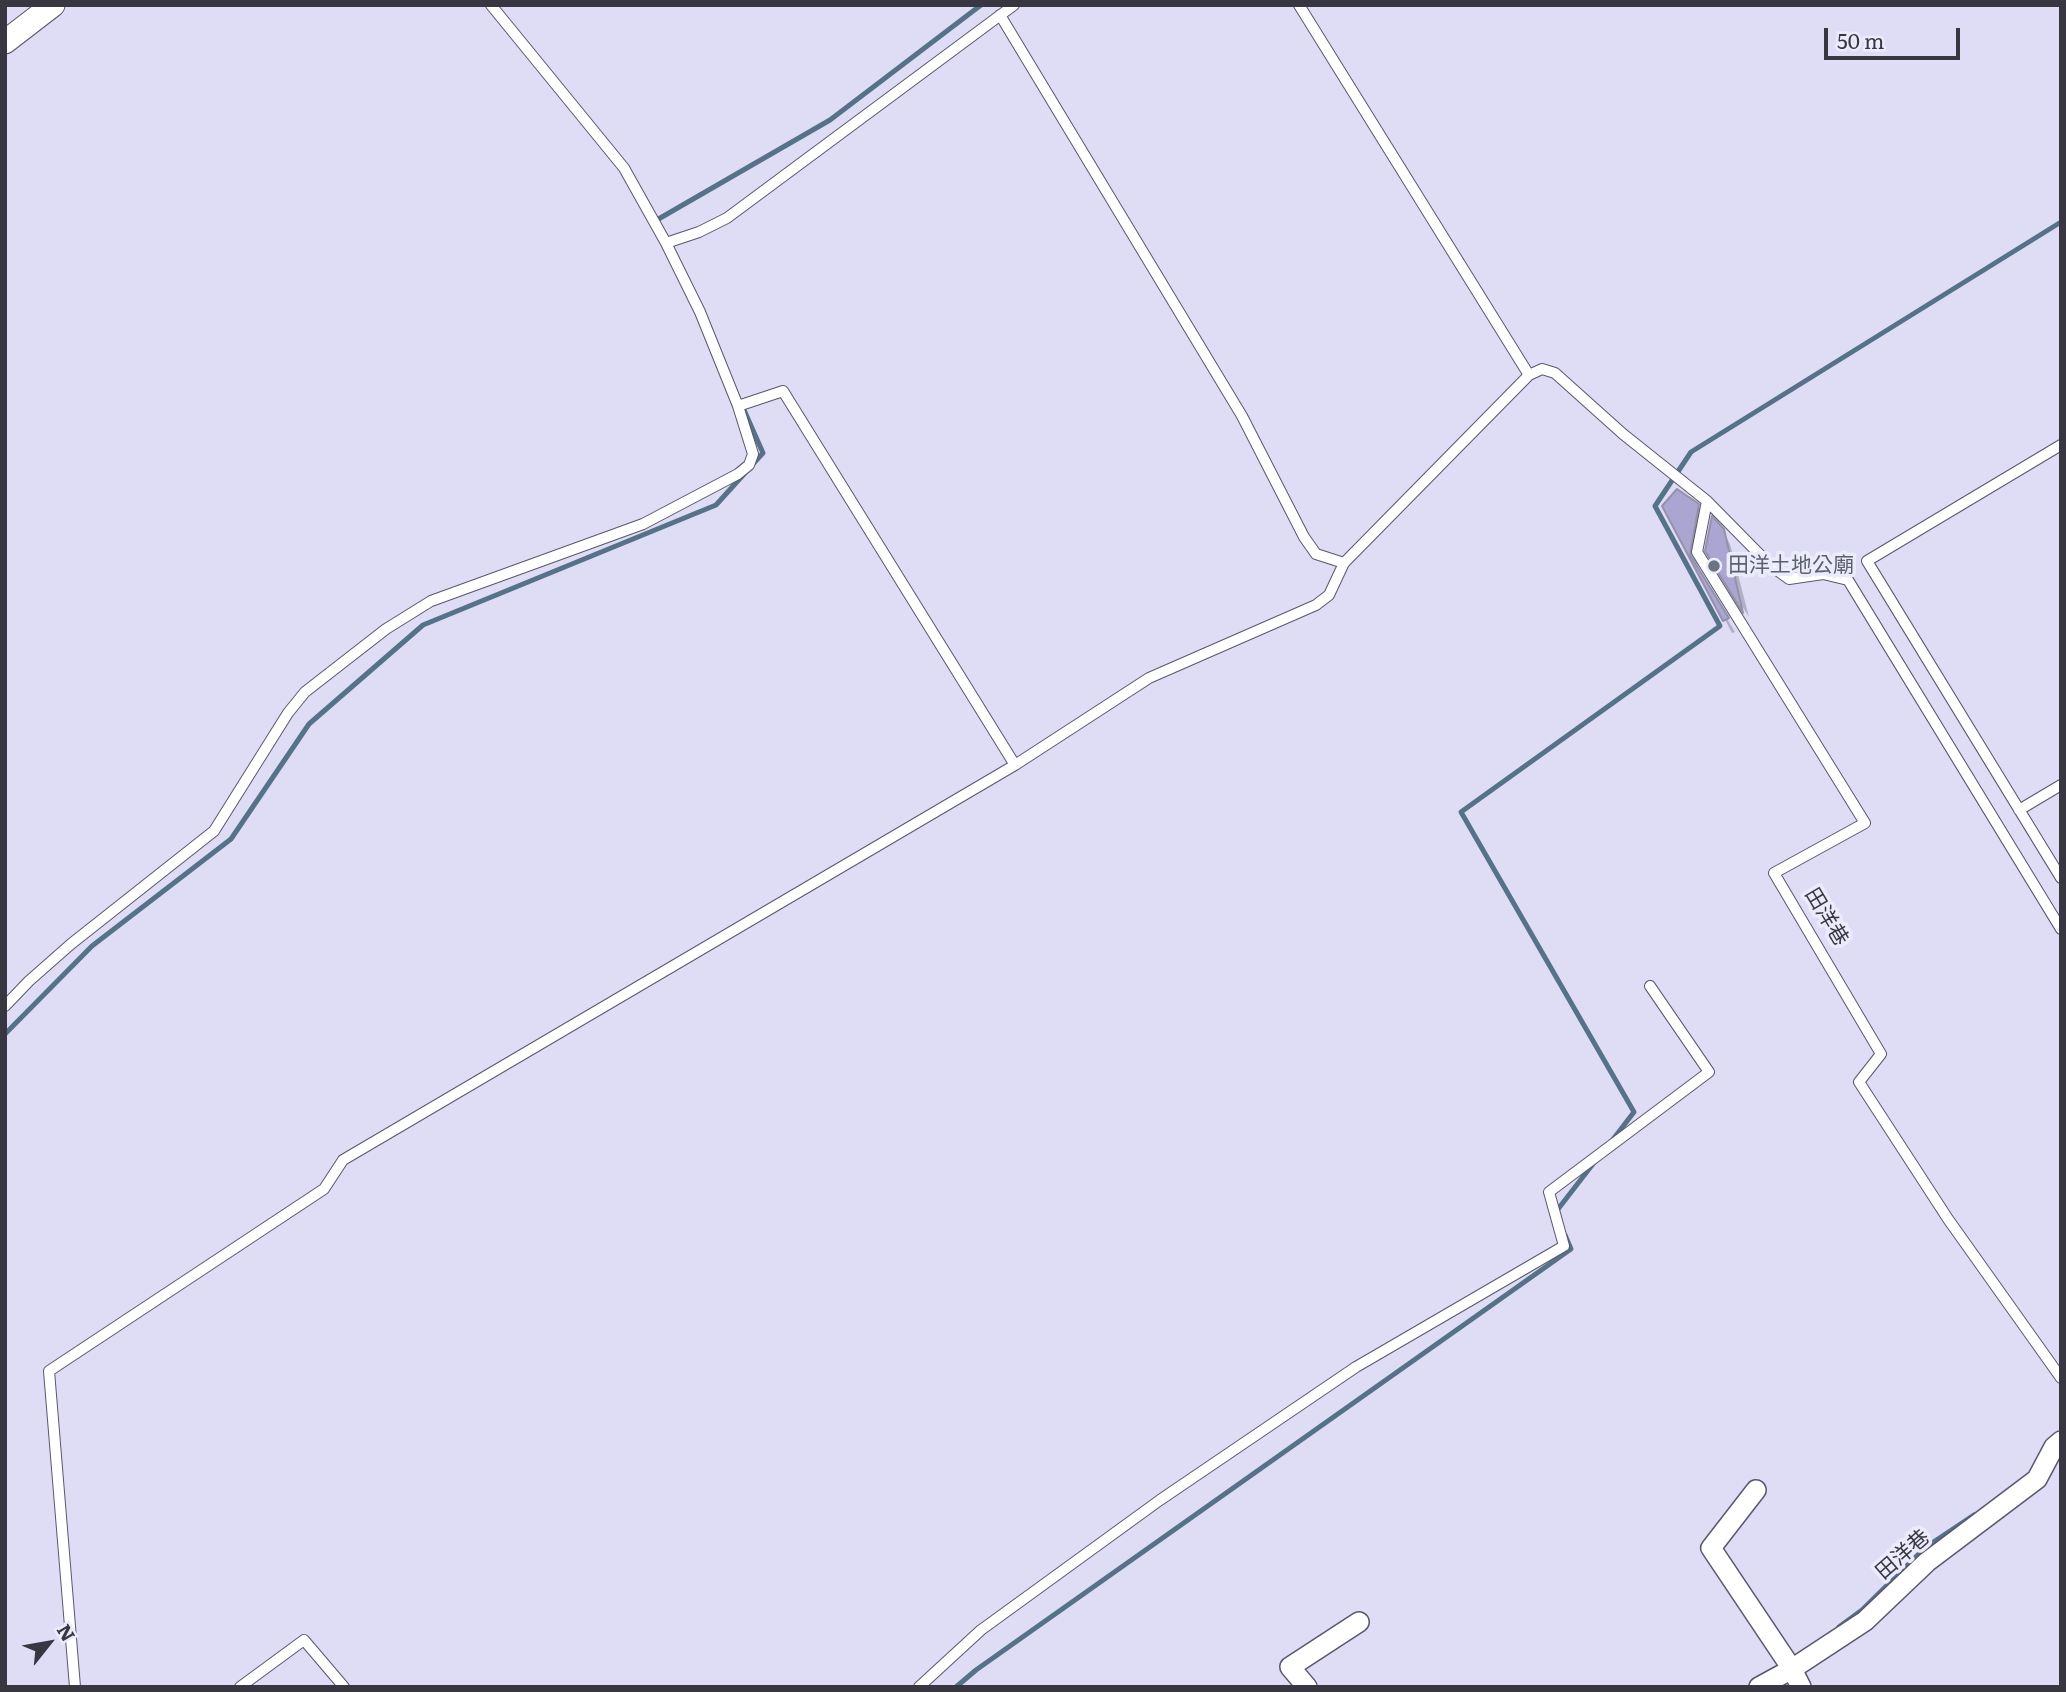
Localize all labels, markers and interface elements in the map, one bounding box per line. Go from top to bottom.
scale bar [1828,14,1965,58]
text: 50 m [1837,24,1884,55]
place label: 田洋土地公廟 [1728,553,1854,579]
marker: 田洋土地公廟 [1706,558,1722,574]
street label: 田洋巷 [1799,884,1853,950]
street label: 田洋巷 [1871,1525,1935,1585]
north arrow [14,1608,84,1678]
text: N [51,1618,83,1646]

